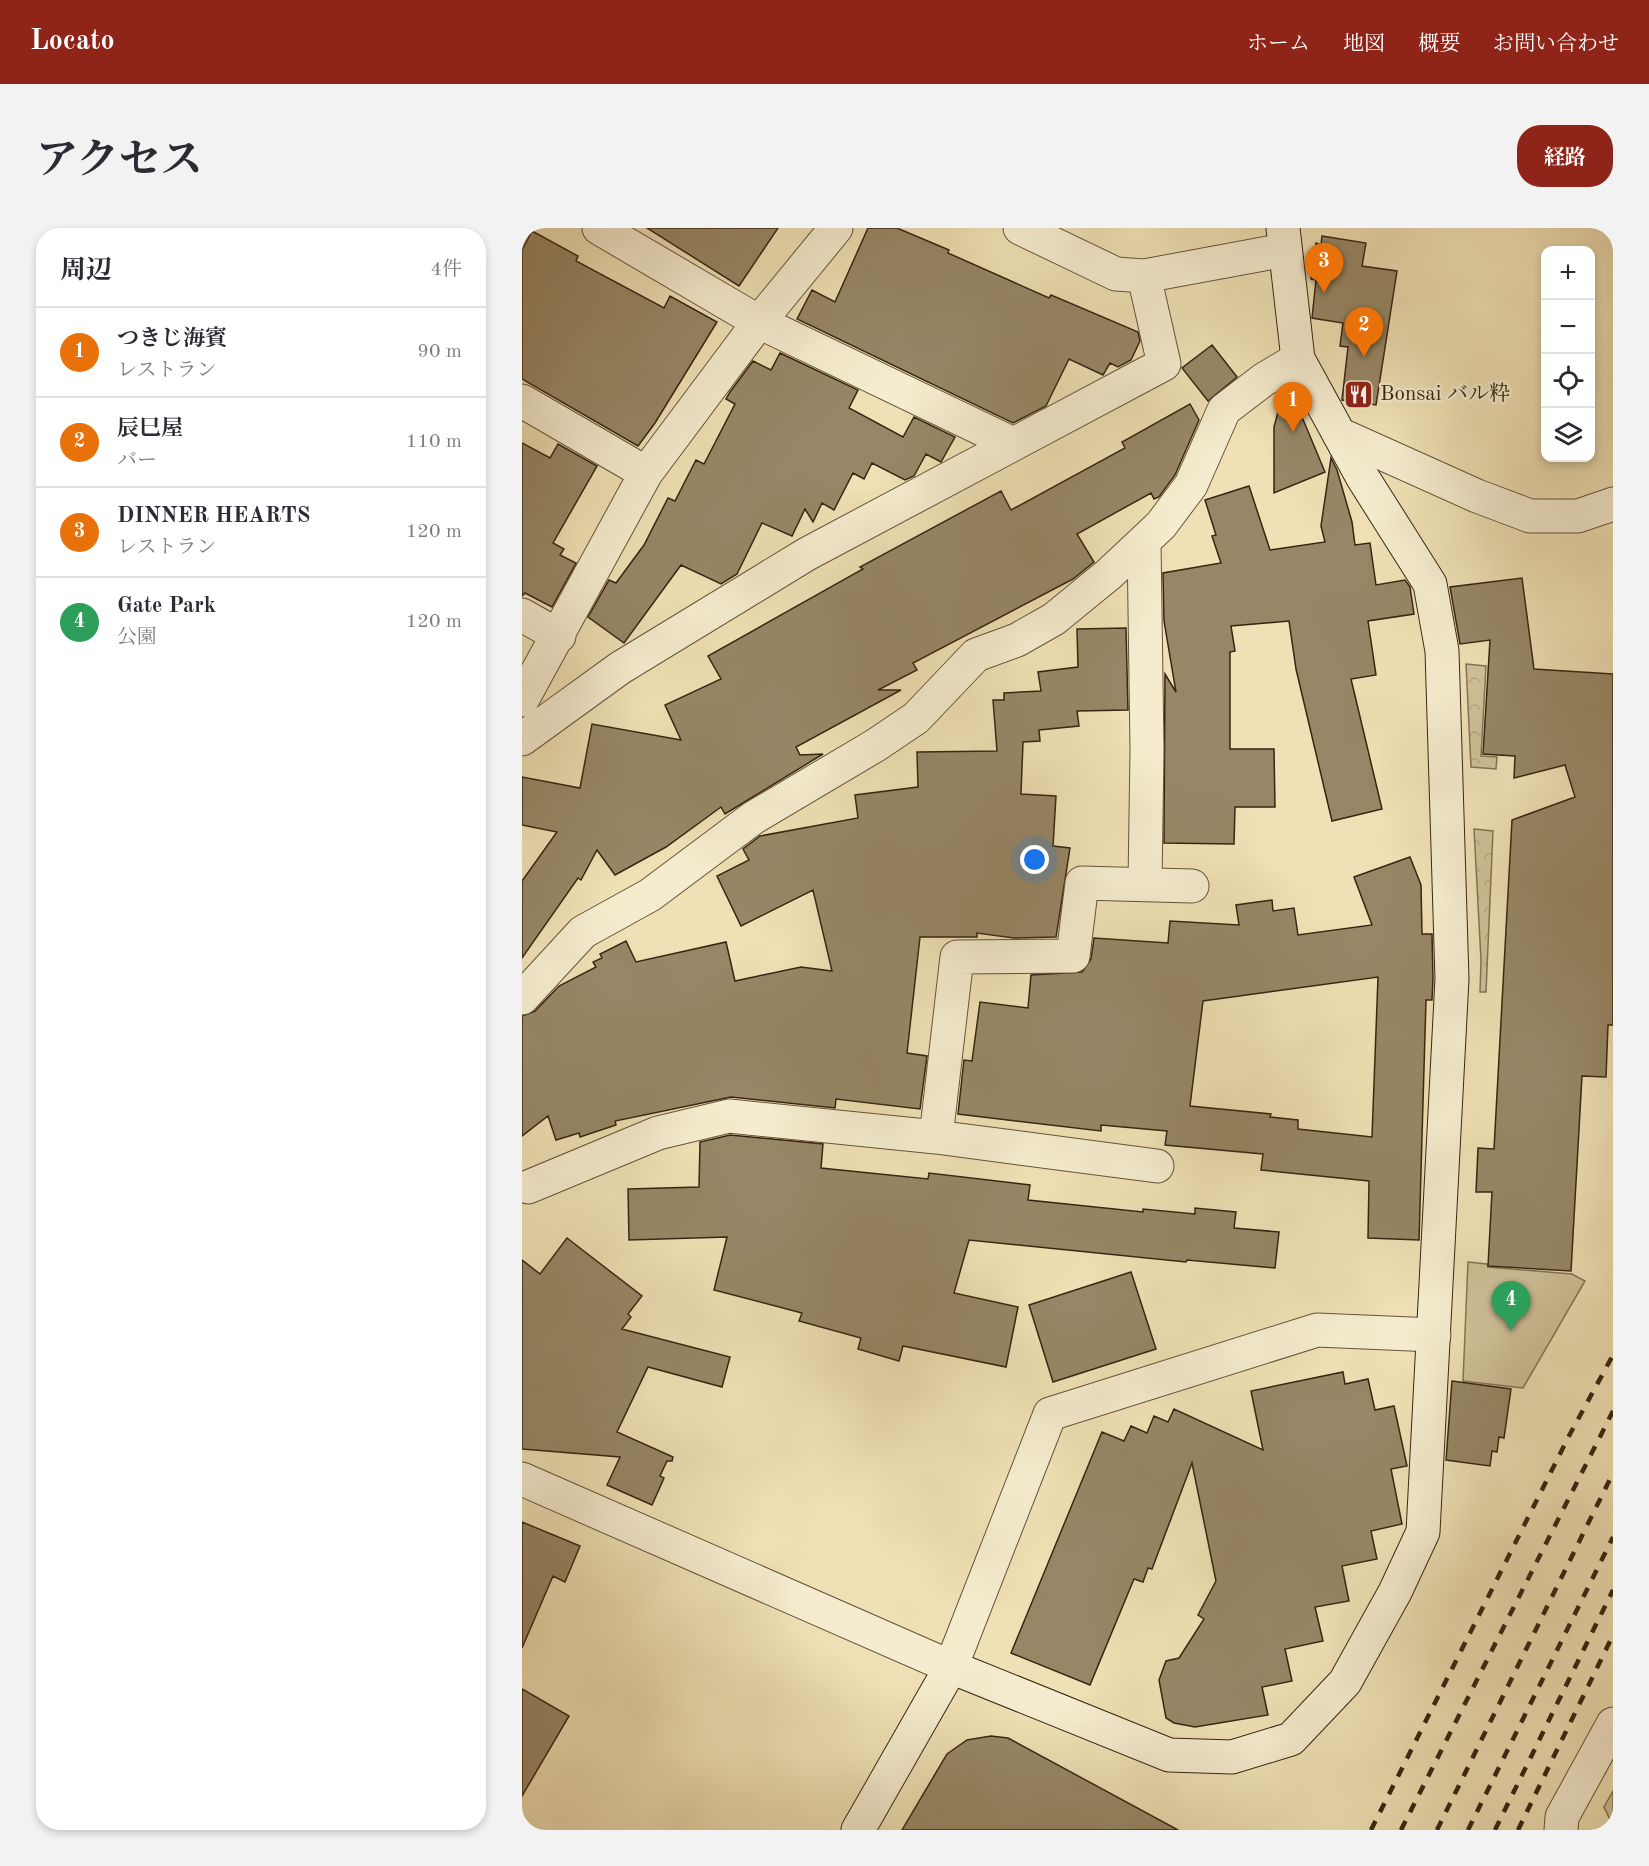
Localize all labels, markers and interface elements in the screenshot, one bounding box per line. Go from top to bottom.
text: Locato [30,28,115,56]
text: ホーム [1247,34,1310,55]
text: 地図 [1343,34,1385,55]
text: 概要 [1418,34,1460,55]
text: お問い合わせ [1493,34,1619,55]
button: 経路 [1517,125,1613,187]
text: アクセス [36,141,203,183]
pin: 3 [1304,244,1344,293]
map controls [1541,246,1595,462]
button: + [1541,246,1595,300]
text: 周辺 [60,258,112,284]
text: 4件 [430,260,462,280]
button: − [1541,300,1595,354]
pin: 2 [1344,308,1384,357]
text: つきじ海賓 [117,328,227,350]
text: 1 [74,342,85,362]
text: 90 m [417,342,462,362]
button: locate [1541,354,1595,408]
text: レストラン [117,361,216,381]
restaurant icon: Bonsai バル粋 [1343,378,1375,410]
pin: 1 [1274,382,1312,432]
place label: Bonsai バル粋 [1380,382,1510,405]
button: layers [1541,408,1595,462]
text: 辰巳屋 [117,418,183,440]
text: 2 [74,432,85,452]
text: 110 m [406,432,462,452]
text: バー [117,451,157,471]
text: DINNER HEARTS [117,505,310,527]
text: 3 [74,522,85,542]
text: 120 m [406,522,462,542]
text: レストラン [117,538,216,558]
text: Gate Park [117,595,216,617]
text: 4 [74,612,85,632]
text: 120 m [406,612,462,632]
text: 公園 [117,628,157,648]
your location [1020,845,1049,874]
pin: 4 [1492,1282,1530,1331]

